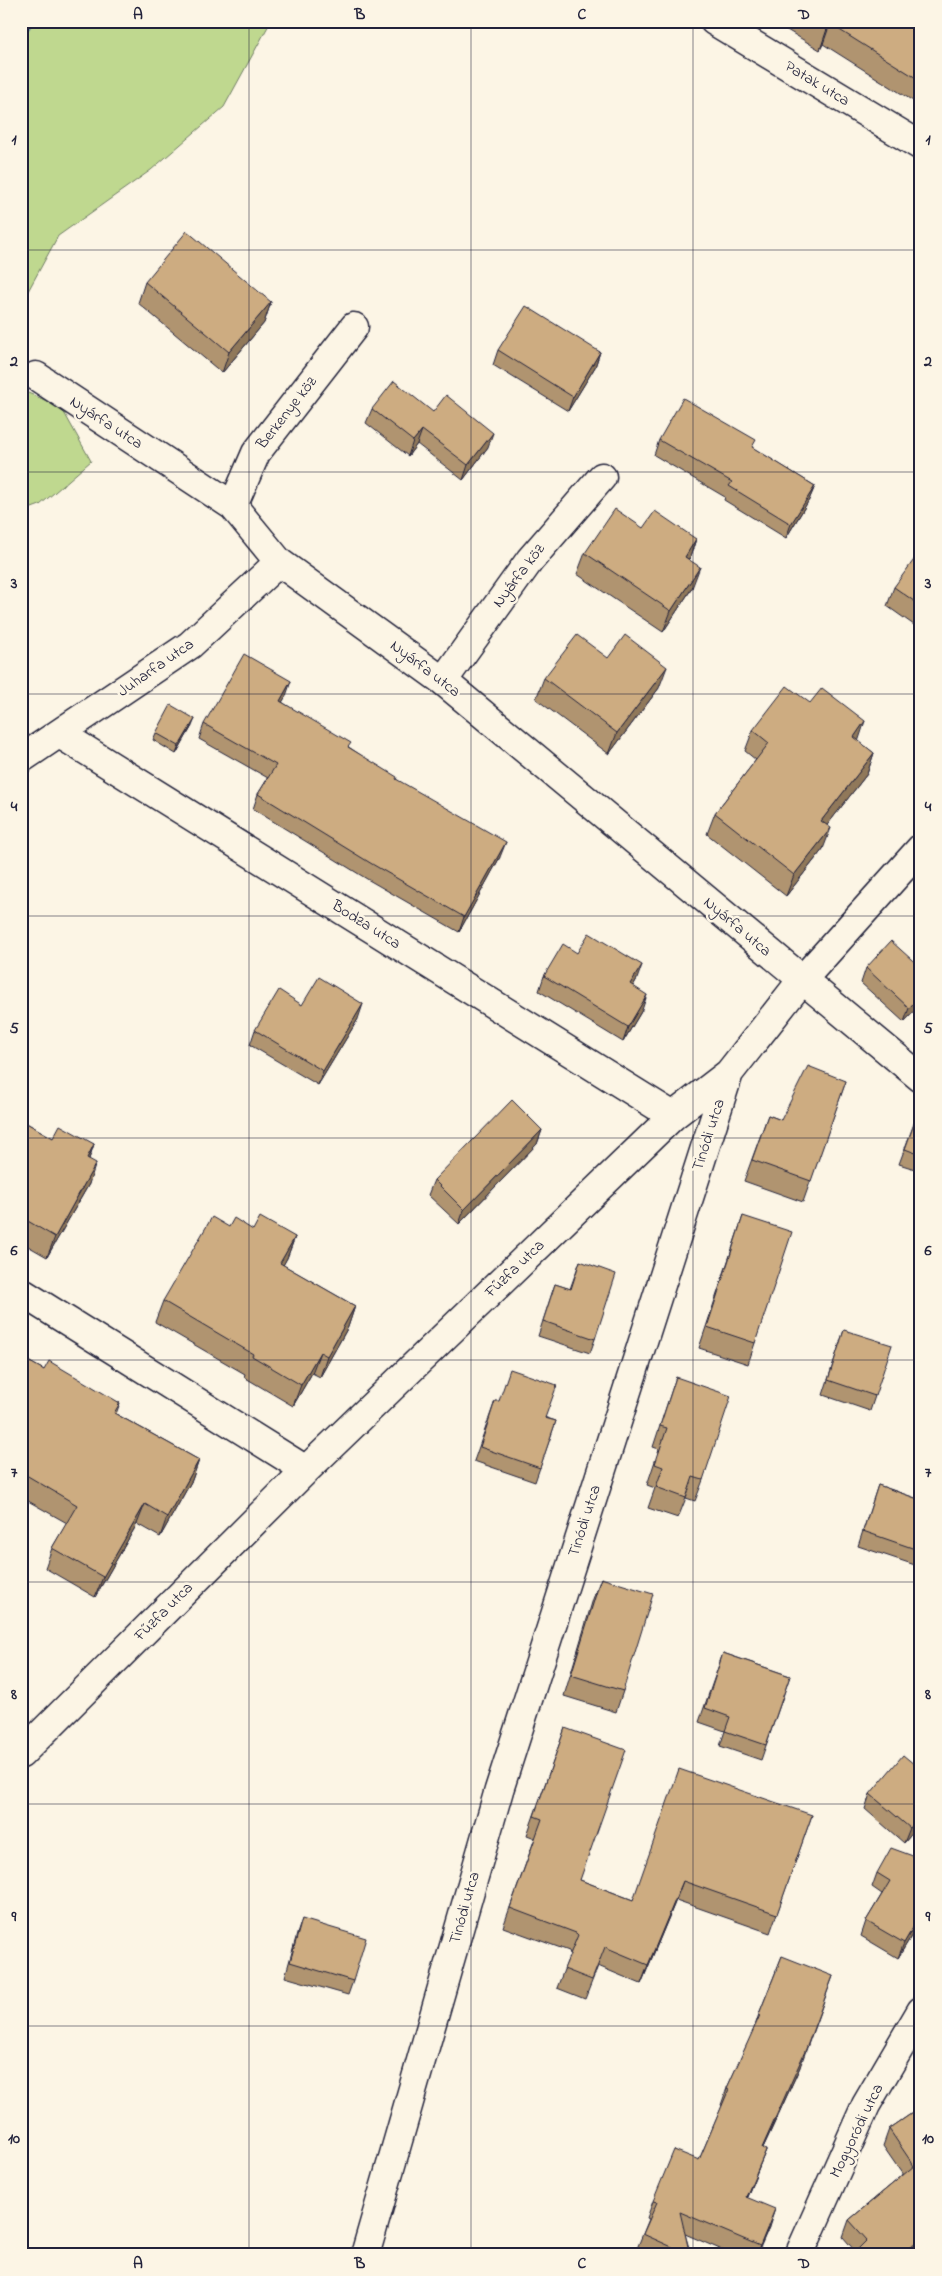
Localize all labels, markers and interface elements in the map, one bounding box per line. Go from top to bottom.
text: A [133,3,143,27]
text: B [354,3,366,27]
text: C [578,3,587,27]
text: D [797,3,810,27]
street label: Patak utca [780,55,854,113]
text: 1 [11,128,17,152]
text: 1 [925,128,931,152]
text: 2 [9,350,18,374]
text: 2 [923,350,932,374]
street label: Berkenye köz [250,371,323,455]
street label: Nyárfa utca [65,390,147,456]
street label: Nyárfa köz [487,539,551,613]
text: 3 [10,572,18,596]
text: 3 [924,572,932,596]
street label: Juharfa utca [113,633,199,703]
street label: Nyárfa utca [385,634,465,704]
text: 4 [10,795,18,819]
text: 4 [924,795,932,819]
street label: Nyárfa utca [697,891,777,963]
street label: Bodza utca [326,894,405,956]
text: 5 [9,1017,19,1041]
text: 5 [923,1017,933,1041]
street label: Tinódi utca [686,1096,732,1174]
street label: Fűzfa utca [479,1234,550,1305]
text: 6 [9,1239,18,1263]
text: 6 [923,1239,932,1263]
text: 7 [11,1461,18,1485]
text: 7 [925,1461,932,1485]
street label: Tinódi utca [562,1482,608,1560]
street label: Fűzfa utca [128,1577,199,1648]
text: 8 [10,1683,17,1707]
text: 8 [924,1683,931,1707]
street label: Tinódi utca [443,1869,487,1947]
text: 9 [11,1905,17,1929]
text: 9 [925,1905,931,1929]
street label: Mogyoródi utca [824,2080,890,2182]
text: 10 [8,2127,20,2151]
text: 10 [922,2127,934,2151]
text: A [133,2252,143,2276]
text: B [354,2252,366,2276]
text: C [578,2252,587,2276]
text: D [797,2252,810,2276]

